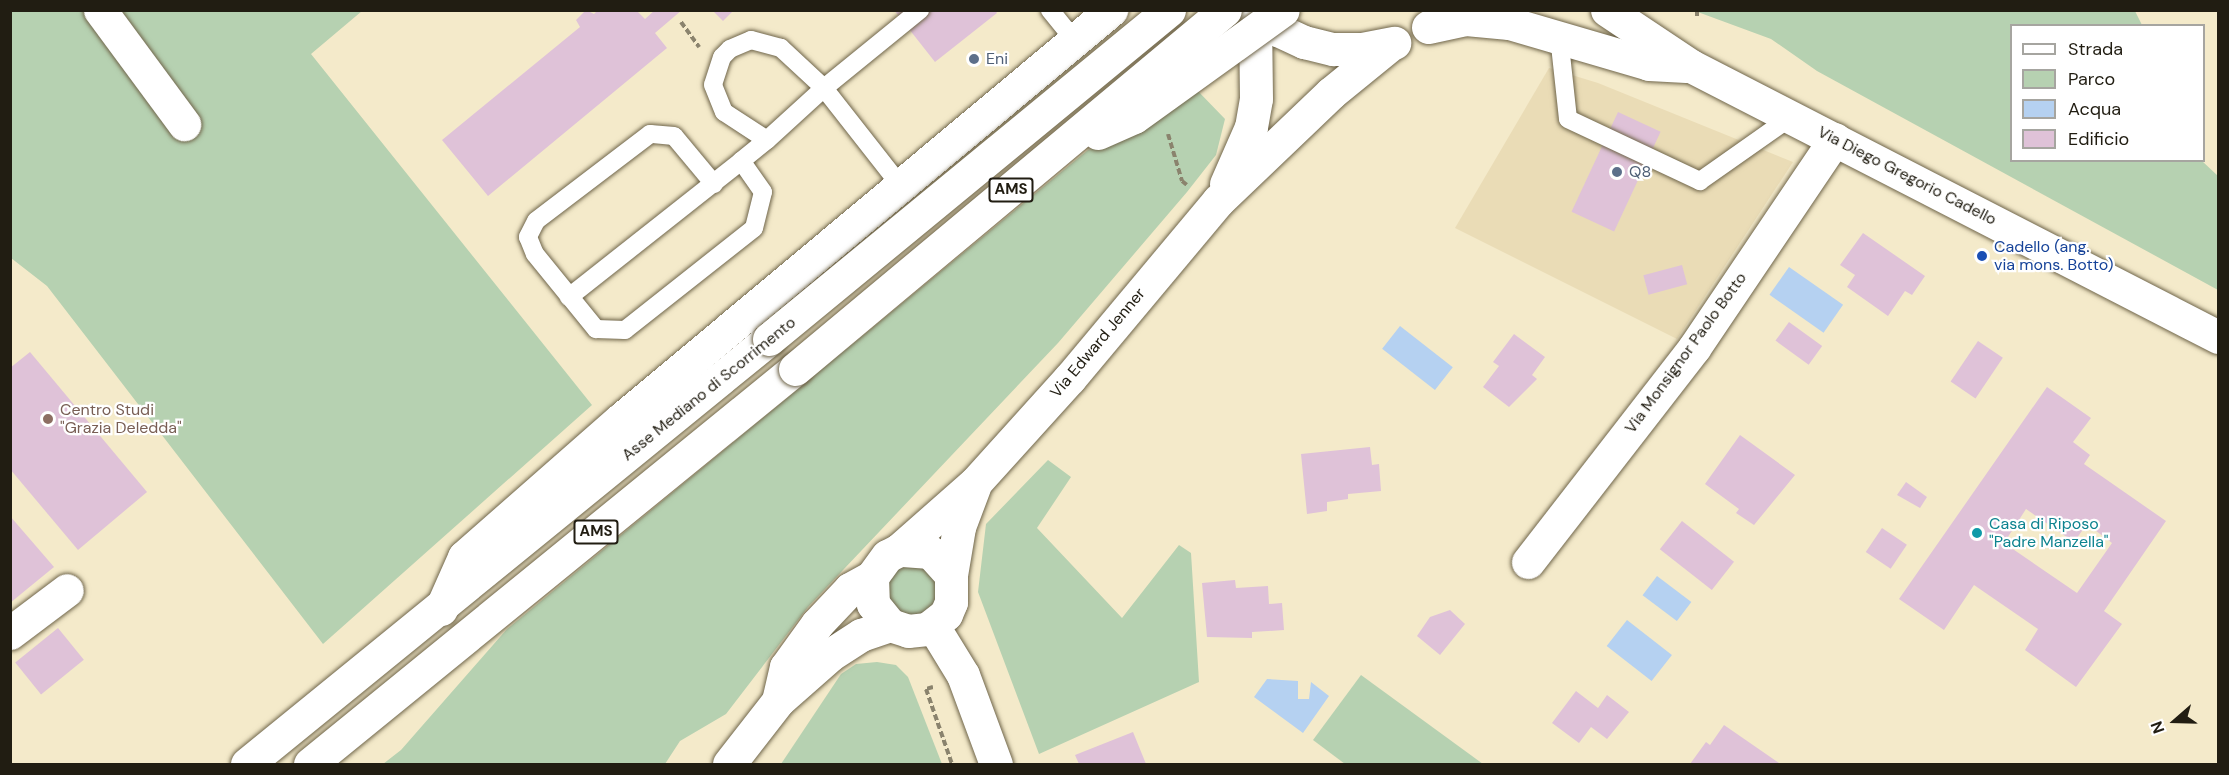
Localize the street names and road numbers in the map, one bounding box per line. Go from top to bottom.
street label: Via Diego Gregorio Cadello [1814,122,2000,230]
road number: AMS [988,178,1034,202]
street label: Via Monsignor Paolo Botto [1621,269,1751,437]
street label: Via Edward Jenner [1046,284,1150,402]
street label: Asse Mediano di Scorrimento [618,313,800,465]
road number: AMS [574,520,618,544]

